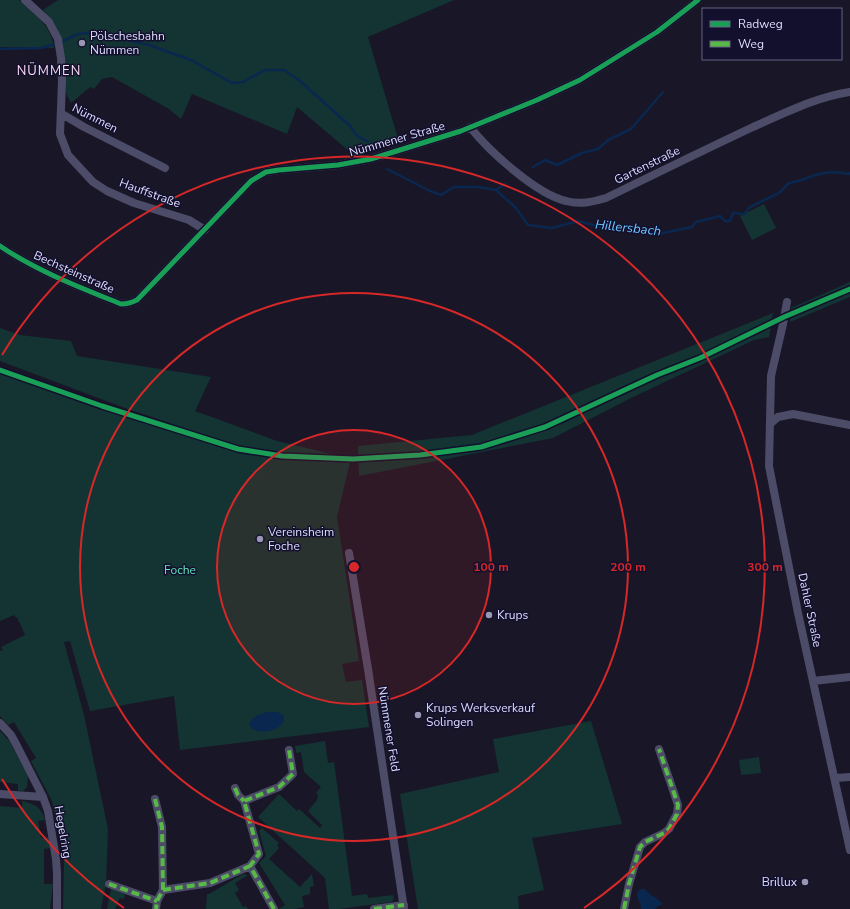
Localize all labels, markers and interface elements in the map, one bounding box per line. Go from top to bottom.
legend [702,8,842,60]
text: Radweg [738,16,783,32]
place label: Pölschesbahn Nümmen [90,28,165,58]
text: Weg [738,36,764,52]
marker: Pölschesbahn Nümmen [77,38,87,48]
district label: NÜMMEN [17,61,81,80]
street label: Nümmen [69,100,121,136]
street label: Nümmener Straße [347,118,447,160]
street label: Gartenstraße [611,142,683,188]
street label: Hauffstraße [117,174,183,212]
water label: Hillersbach [594,216,662,240]
street label: Bechsteinstraße [31,247,117,297]
place label: Vereinsheim Foche [267,524,334,554]
marker: Vereinsheim Foche [255,534,265,544]
text: 100 m [473,559,509,575]
text: 200 m [610,559,646,575]
text: 300 m [747,559,783,575]
centre of rings [347,560,361,574]
park label: Foche [164,562,196,578]
street label: Dahler Straße [794,572,826,648]
place label: Krups [497,607,529,623]
marker: Krups [484,610,494,620]
street label: Nümmener Feld [374,685,404,773]
place label: Krups Werksverkauf Solingen [426,700,536,730]
marker: Krups Werksverkauf Solingen [413,710,423,720]
street label: Hegelring [50,804,76,860]
place label: Brillux [762,874,798,890]
marker: Brillux [800,877,810,887]

